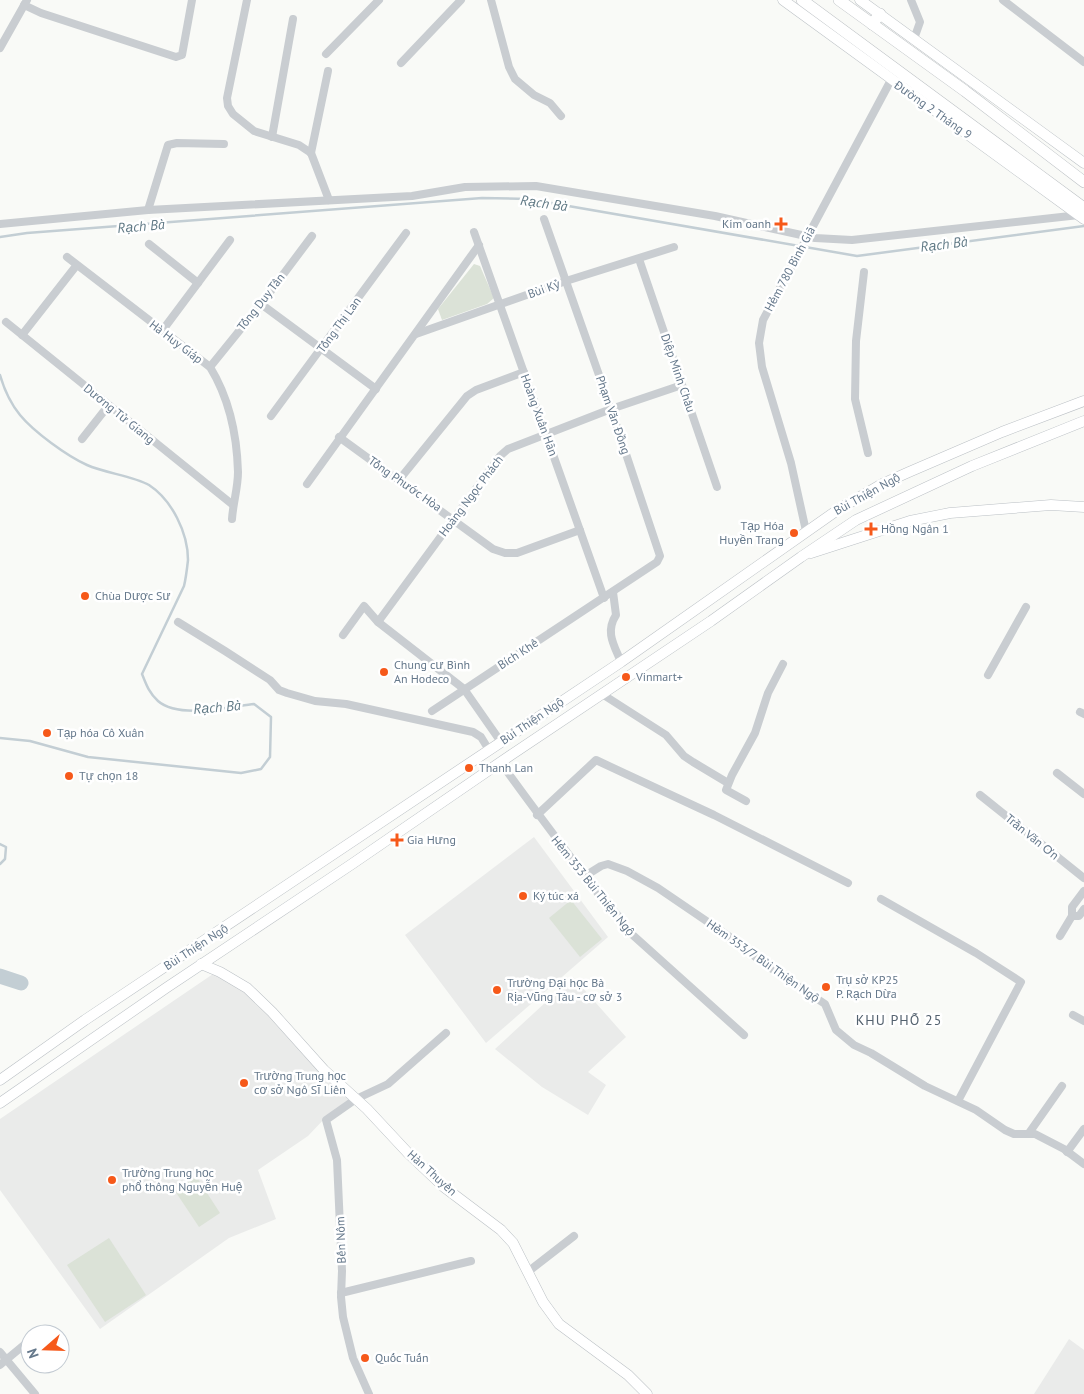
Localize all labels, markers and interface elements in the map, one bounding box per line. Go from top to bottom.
street label: Đường 2 Tháng 9 [891,77,975,142]
water label: Rạch Bà [519,191,569,215]
water label: Rạch Bà [117,215,166,237]
place label: Kim oanh [722,216,771,231]
marker: Kim oanh [775,218,787,230]
street label: Hẻm 780 Bình Giã [761,224,818,314]
water label: Rạch Bà [919,232,969,256]
street label: Tống Duy Tân [234,270,288,333]
street label: Bùi Kỷ [526,276,562,301]
street label: Tống Thị Lan [313,294,364,356]
street label: Hà Huy Giáp [147,317,206,367]
street label: Diệp Minh Châu [658,331,699,414]
street label: Hoàng Xuân Hãn [518,372,561,458]
street label: Phạm Văn Đồng [593,374,634,456]
street label: Dương Tử Giang [81,380,158,447]
street label: Hoàng Ngọc Phách [435,452,506,539]
street label: Tống Phước Hòa [366,453,445,514]
street label: Bùi Thiện Ngộ [831,469,903,518]
place label: Tạp Hóa Huyền Trang [719,518,784,547]
place label: Hồng Ngân 1 [881,521,949,536]
marker: Hồng Ngân 1 [865,523,877,535]
marker: Tạp Hóa Huyền Trang [788,527,800,539]
place label: Chùa Dược Sư [95,588,171,603]
marker: Chùa Dược Sư [79,590,91,602]
street label: Bích Khê [495,635,541,672]
place label: Chung cư Bình An Hodeco [394,657,470,686]
marker: Chung cư Bình An Hodeco [378,666,390,678]
place label: Vinmart+ [635,669,683,684]
marker: Vinmart+ [620,671,632,683]
street label: Bùi Thiện Ngộ [497,694,567,747]
water label: Rạch Bà [193,696,242,718]
place label: Tạp hóa Cô Xuân [57,725,144,740]
marker: Tạp hóa Cô Xuân [41,727,53,739]
place label: Thanh Lan [479,760,533,775]
marker: Thanh Lan [463,762,475,774]
place label: Tự chọn 18 [79,768,138,783]
marker: Tự chọn 18 [63,770,75,782]
street label: Trần Văn Ơn [1003,811,1062,863]
place label: Gia Hưng [407,832,456,847]
street label: Hẻm 353 Bùi Thiện Ngộ [549,833,638,939]
marker: Gia Hưng [391,834,403,846]
place label: Ký túc xá [533,888,579,903]
marker: Ký túc xá [517,890,529,902]
street label: Hẻm 353/7 Bùi Thiện Ngộ [704,916,823,1005]
street label: Bùi Thiện Ngộ [161,920,231,973]
place label: Trụ sở KP25 P. Rạch Dừa [836,972,899,1001]
place label: Trường Đại học Bà Rịa-Vũng Tàu - cơ sở 3 [507,975,622,1004]
marker: Trụ sở KP25 P. Rạch Dừa [820,981,832,993]
marker: Trường Đại học Bà Rịa-Vũng Tàu - cơ sở 3 [491,984,503,996]
district label: KHU PHỐ 25 [856,1011,942,1029]
place label: Trường Trung học cơ sở Ngô Sĩ Liên [254,1068,347,1097]
marker: Trường Trung học cơ sở Ngô Sĩ Liên [238,1077,250,1089]
street label: Hàn Thuyên [405,1147,460,1199]
place label: Trường Trung học phổ thông Nguyễn Huệ [122,1165,243,1194]
marker: Trường Trung học phổ thông Nguyễn Huệ [106,1174,118,1186]
street label: Bến Nôm [332,1216,349,1264]
north arrow [20,1324,70,1374]
text: N [23,1346,43,1361]
place label: Quốc Tuấn [375,1350,428,1365]
marker: Quốc Tuấn [359,1352,371,1364]

